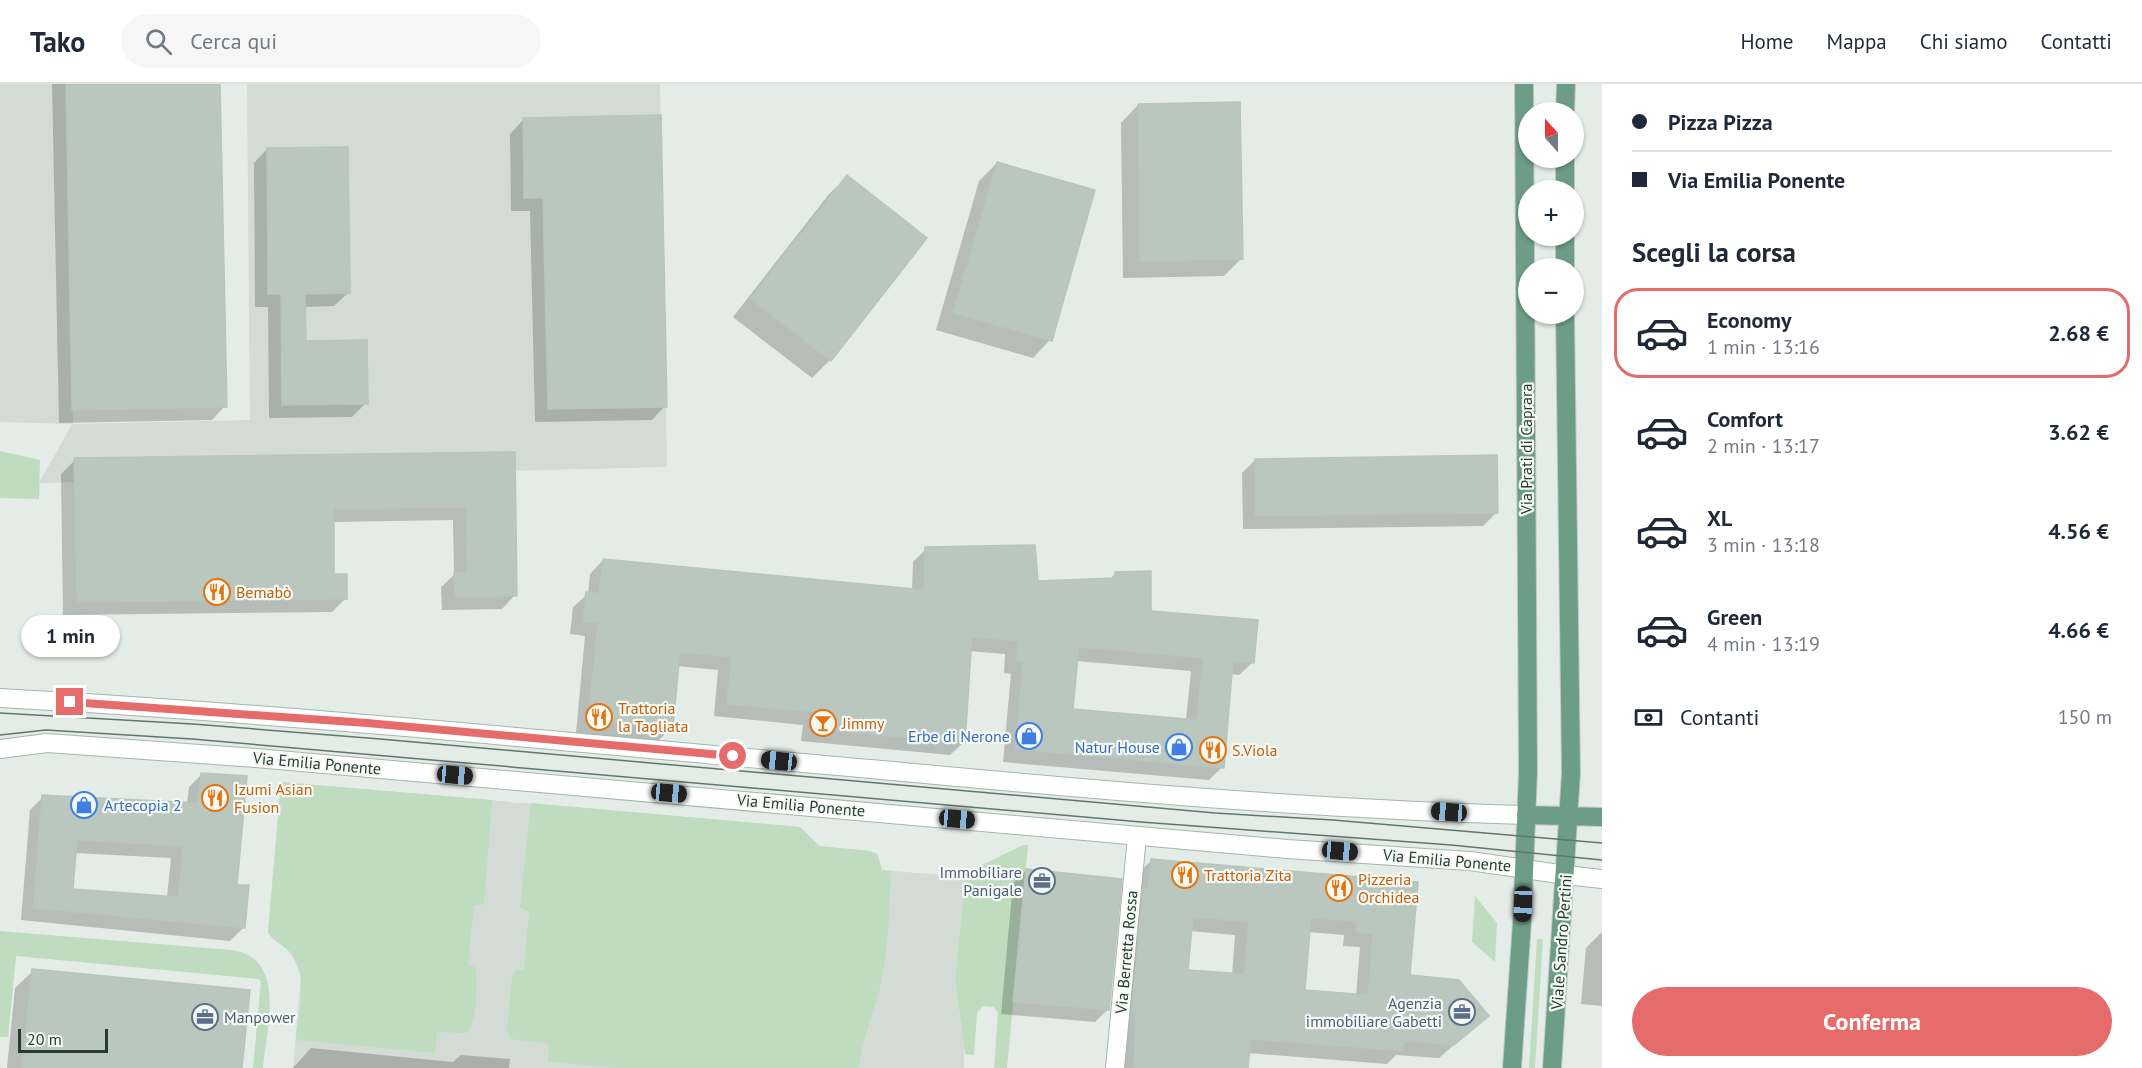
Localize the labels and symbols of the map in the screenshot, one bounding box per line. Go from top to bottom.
north arrow [1518,102,1584,168]
street label: Via Prati di Caprara [1516,384,1536,515]
restaurant icon: Bemabò [202,577,232,607]
place label: Bemabò [236,582,292,602]
callout: 1 min [20,615,119,657]
route end [56,688,83,715]
place label: Trattoria la Tagliata [618,698,688,736]
restaurant icon: Trattoria la Tagliata [584,702,614,732]
bar icon: Jimmy [808,708,838,738]
place label: Jimmy [841,713,885,733]
shop icon: Erbe di Nerone [1014,721,1044,751]
place label: Erbe di Nerone [908,726,1010,746]
shop icon: Natur House [1164,732,1194,762]
restaurant icon: S.Viola [1198,735,1228,765]
place label: Natur House [1075,737,1160,757]
place label: S.Viola [1232,740,1278,760]
route start [719,742,746,769]
street label: Via Emilia Ponente [251,747,382,779]
car [760,750,798,772]
car [436,764,474,786]
place label: Izumi Asian Fusion [234,779,313,817]
car [650,782,688,804]
restaurant icon: Izumi Asian Fusion [200,783,230,813]
street label: Via Emilia Ponente [735,789,866,821]
shop icon: Artecopia 2 [69,790,99,820]
place label: Artecopia 2 [104,795,182,815]
car [1430,802,1468,822]
car [938,808,976,830]
car [1321,840,1359,862]
street label: Via Emilia Ponente [1381,844,1512,876]
restaurant icon: Trattoria Zita [1170,860,1200,890]
place label: Immobiliare Panigale [939,862,1022,900]
place label: Trattoria Zita [1204,865,1292,885]
office icon: Immobiliare Panigale [1027,866,1057,896]
place label: Pizzeria Orchidea [1358,869,1419,907]
restaurant icon: Pizzeria Orchidea [1324,873,1354,903]
street label: Viale Sandro Pertini [1546,874,1576,1011]
car [1513,886,1533,922]
street label: Via Berretta Rossa [1111,889,1141,1016]
place label: Agenzia immobiliare Gabetti [1306,993,1442,1031]
office icon: Agenzia immobiliare Gabetti [1447,997,1477,1027]
office icon: Manpower [190,1002,220,1032]
place label: Manpower [224,1007,296,1027]
scale bar [18,1026,108,1054]

